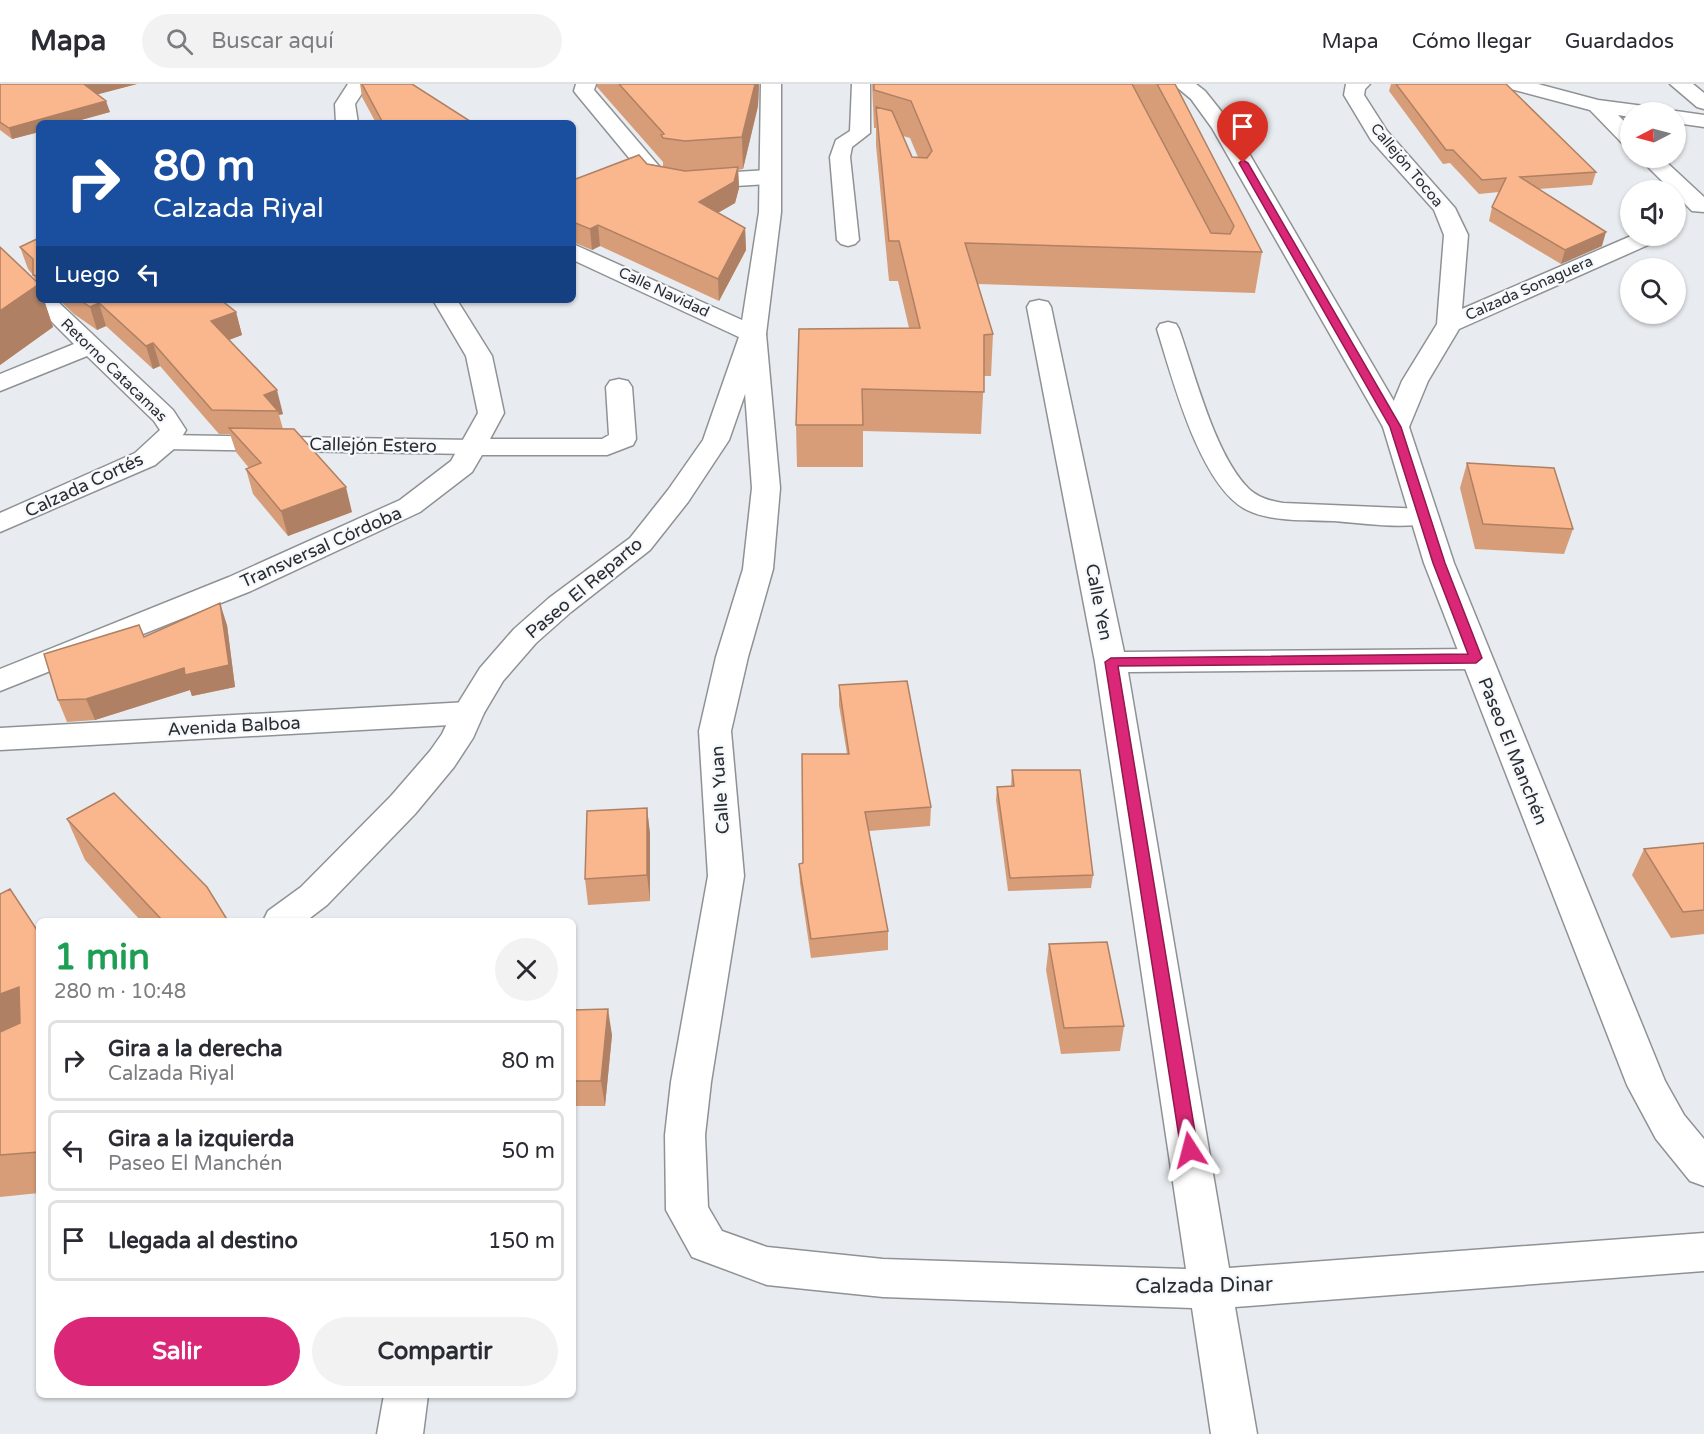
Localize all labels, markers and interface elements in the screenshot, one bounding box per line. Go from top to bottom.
search box [142,14,562,68]
text: Mapa [30,24,106,58]
icon: search [163,25,196,58]
text: Buscar aquí [211,28,334,54]
text: Mapa [1321,29,1379,54]
text: Cómo llegar [1412,29,1532,54]
text: Guardados [1565,29,1674,54]
pin [1217,101,1268,163]
north arrow [1620,102,1686,168]
map controls [1620,102,1686,324]
icon: arrive [1226,110,1259,143]
street label: Callejón Tocoa [1367,120,1447,210]
text: 80 m [153,141,255,192]
icon: right [54,144,132,222]
button: sound [1620,180,1686,246]
text: Calzada Riyal [153,192,324,225]
street label: Calzada Sonaguera [1463,252,1595,324]
icon: left [132,258,165,291]
button: search [1620,258,1686,324]
text: Luego [54,262,120,288]
street label: Calle Navidad [616,263,712,321]
street label: Retorno Catacamas [57,315,171,425]
street label: Callejón Estero [309,433,437,457]
street label: Calzada Cortés [21,448,147,522]
street label: Transversal Córdoba [237,501,405,593]
street label: Paseo El Reparto [521,533,647,643]
street label: Calle Yen [1081,562,1117,642]
street label: Paseo El Manchén [1473,674,1553,828]
street label: Avenida Balboa [167,712,301,740]
street label: Calle Yuan [706,745,734,835]
text: 1 min [54,936,150,979]
button: close [495,938,558,1001]
text: 280 m · 10:48 [54,980,186,1004]
text: Gira a la derecha [108,1036,283,1062]
icon: right [57,1044,90,1077]
text: 80 m [501,1048,555,1074]
text: Calzada Riyal [108,1062,234,1086]
position arrow [1158,1118,1222,1182]
text: Gira a la izquierda [108,1126,294,1152]
icon: left [57,1134,90,1167]
text: 50 m [501,1138,555,1164]
text: Paseo El Manchén [108,1152,282,1176]
icon: arrive [57,1224,90,1257]
text: Llegada al destino [108,1228,298,1254]
text: 150 m [488,1228,555,1254]
street label: Calzada Dinar [1135,1272,1273,1299]
button: Salir [54,1317,300,1386]
button: Compartir [312,1317,558,1386]

